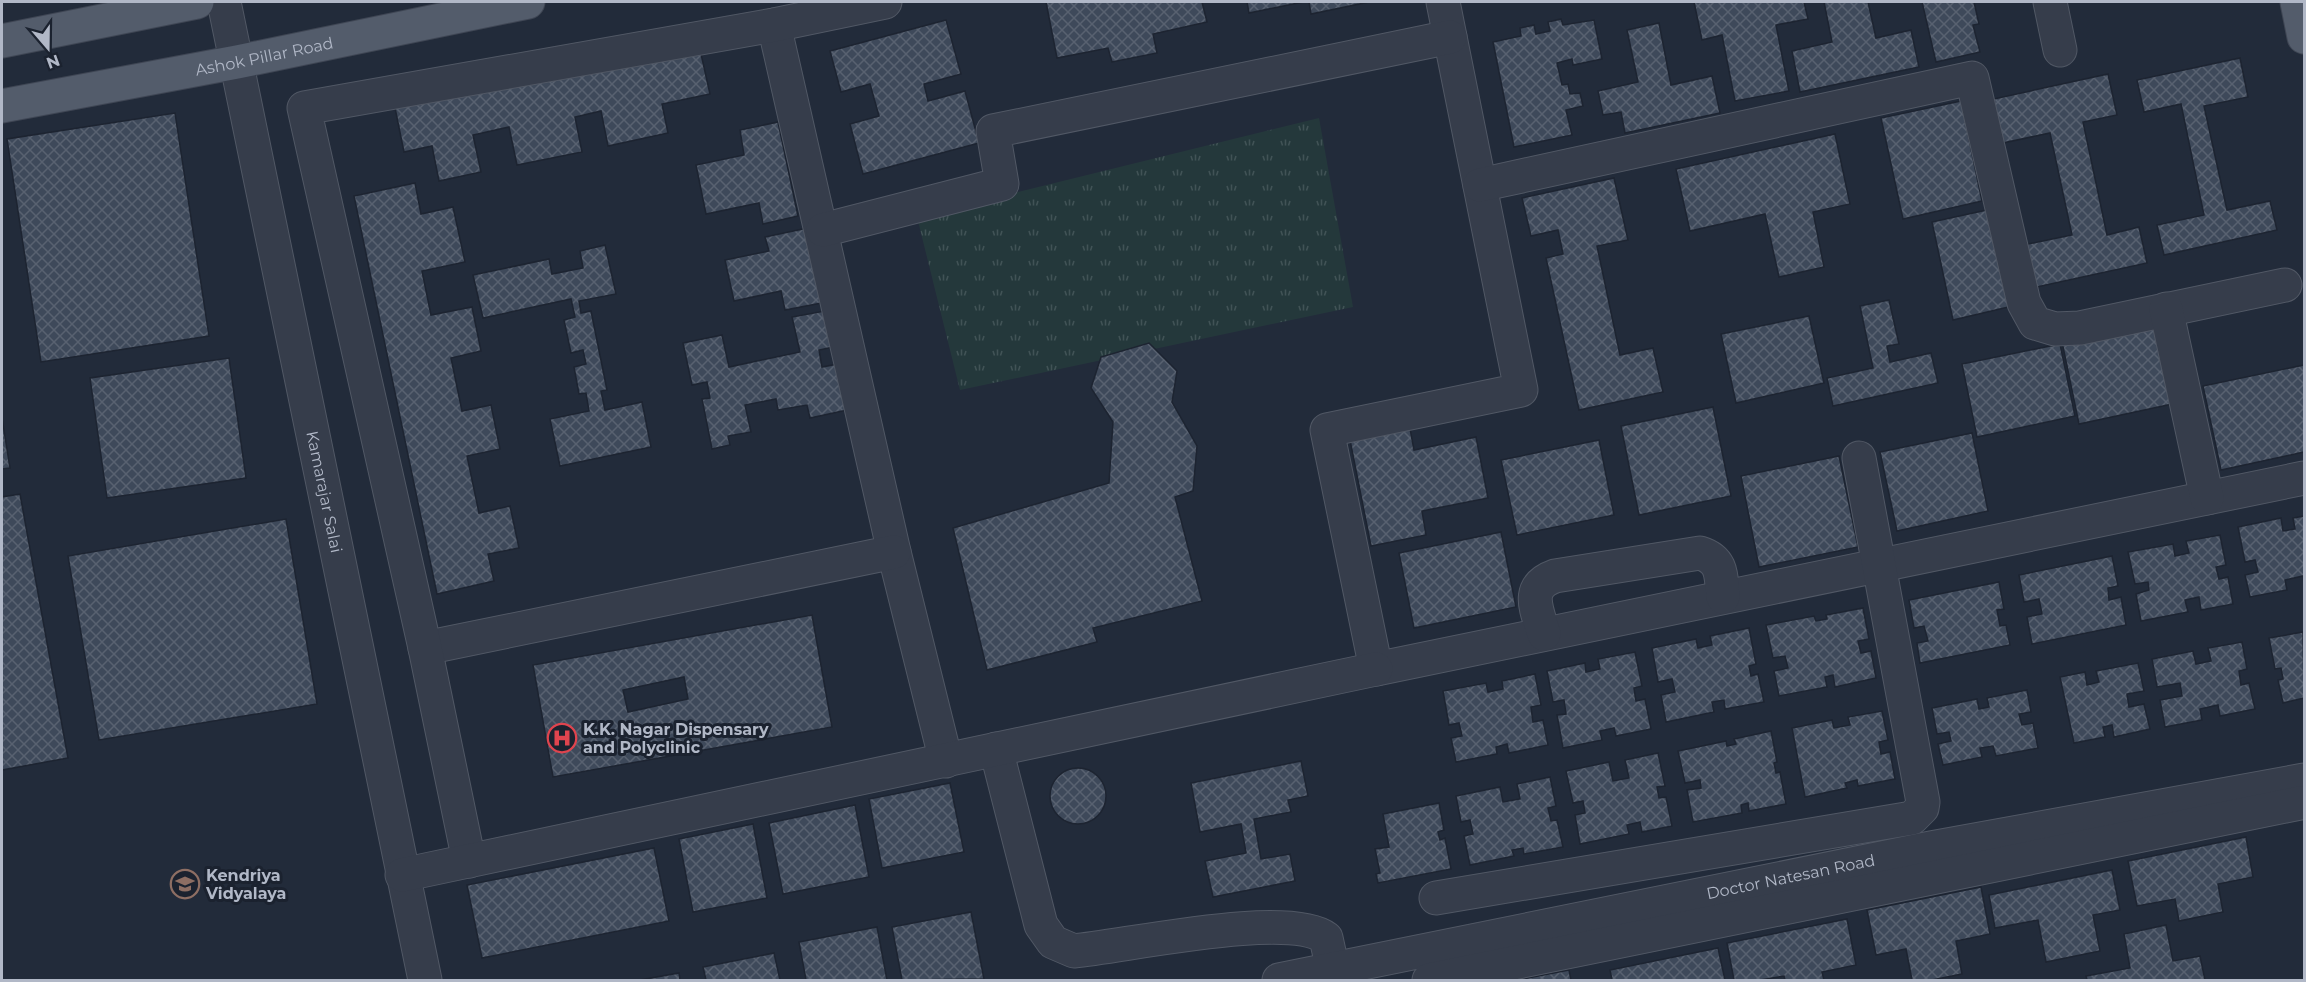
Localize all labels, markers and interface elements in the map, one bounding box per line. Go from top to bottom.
north arrow [18,18,78,78]
street label: Ashok Pillar Road [194,33,335,80]
text: N [44,50,62,73]
street label: Kamarajar Salai [302,429,346,555]
place label: K.K. Nagar Dispensary and Polyclinic [583,720,769,757]
hospital icon: K.K. Nagar Dispensary and Polyclinic [546,722,578,754]
street label: Doctor Natesan Road [1705,851,1877,903]
place label: Kendriya Vidyalaya [205,866,286,903]
school or university icon: Kendriya Vidyalaya [169,868,201,900]

